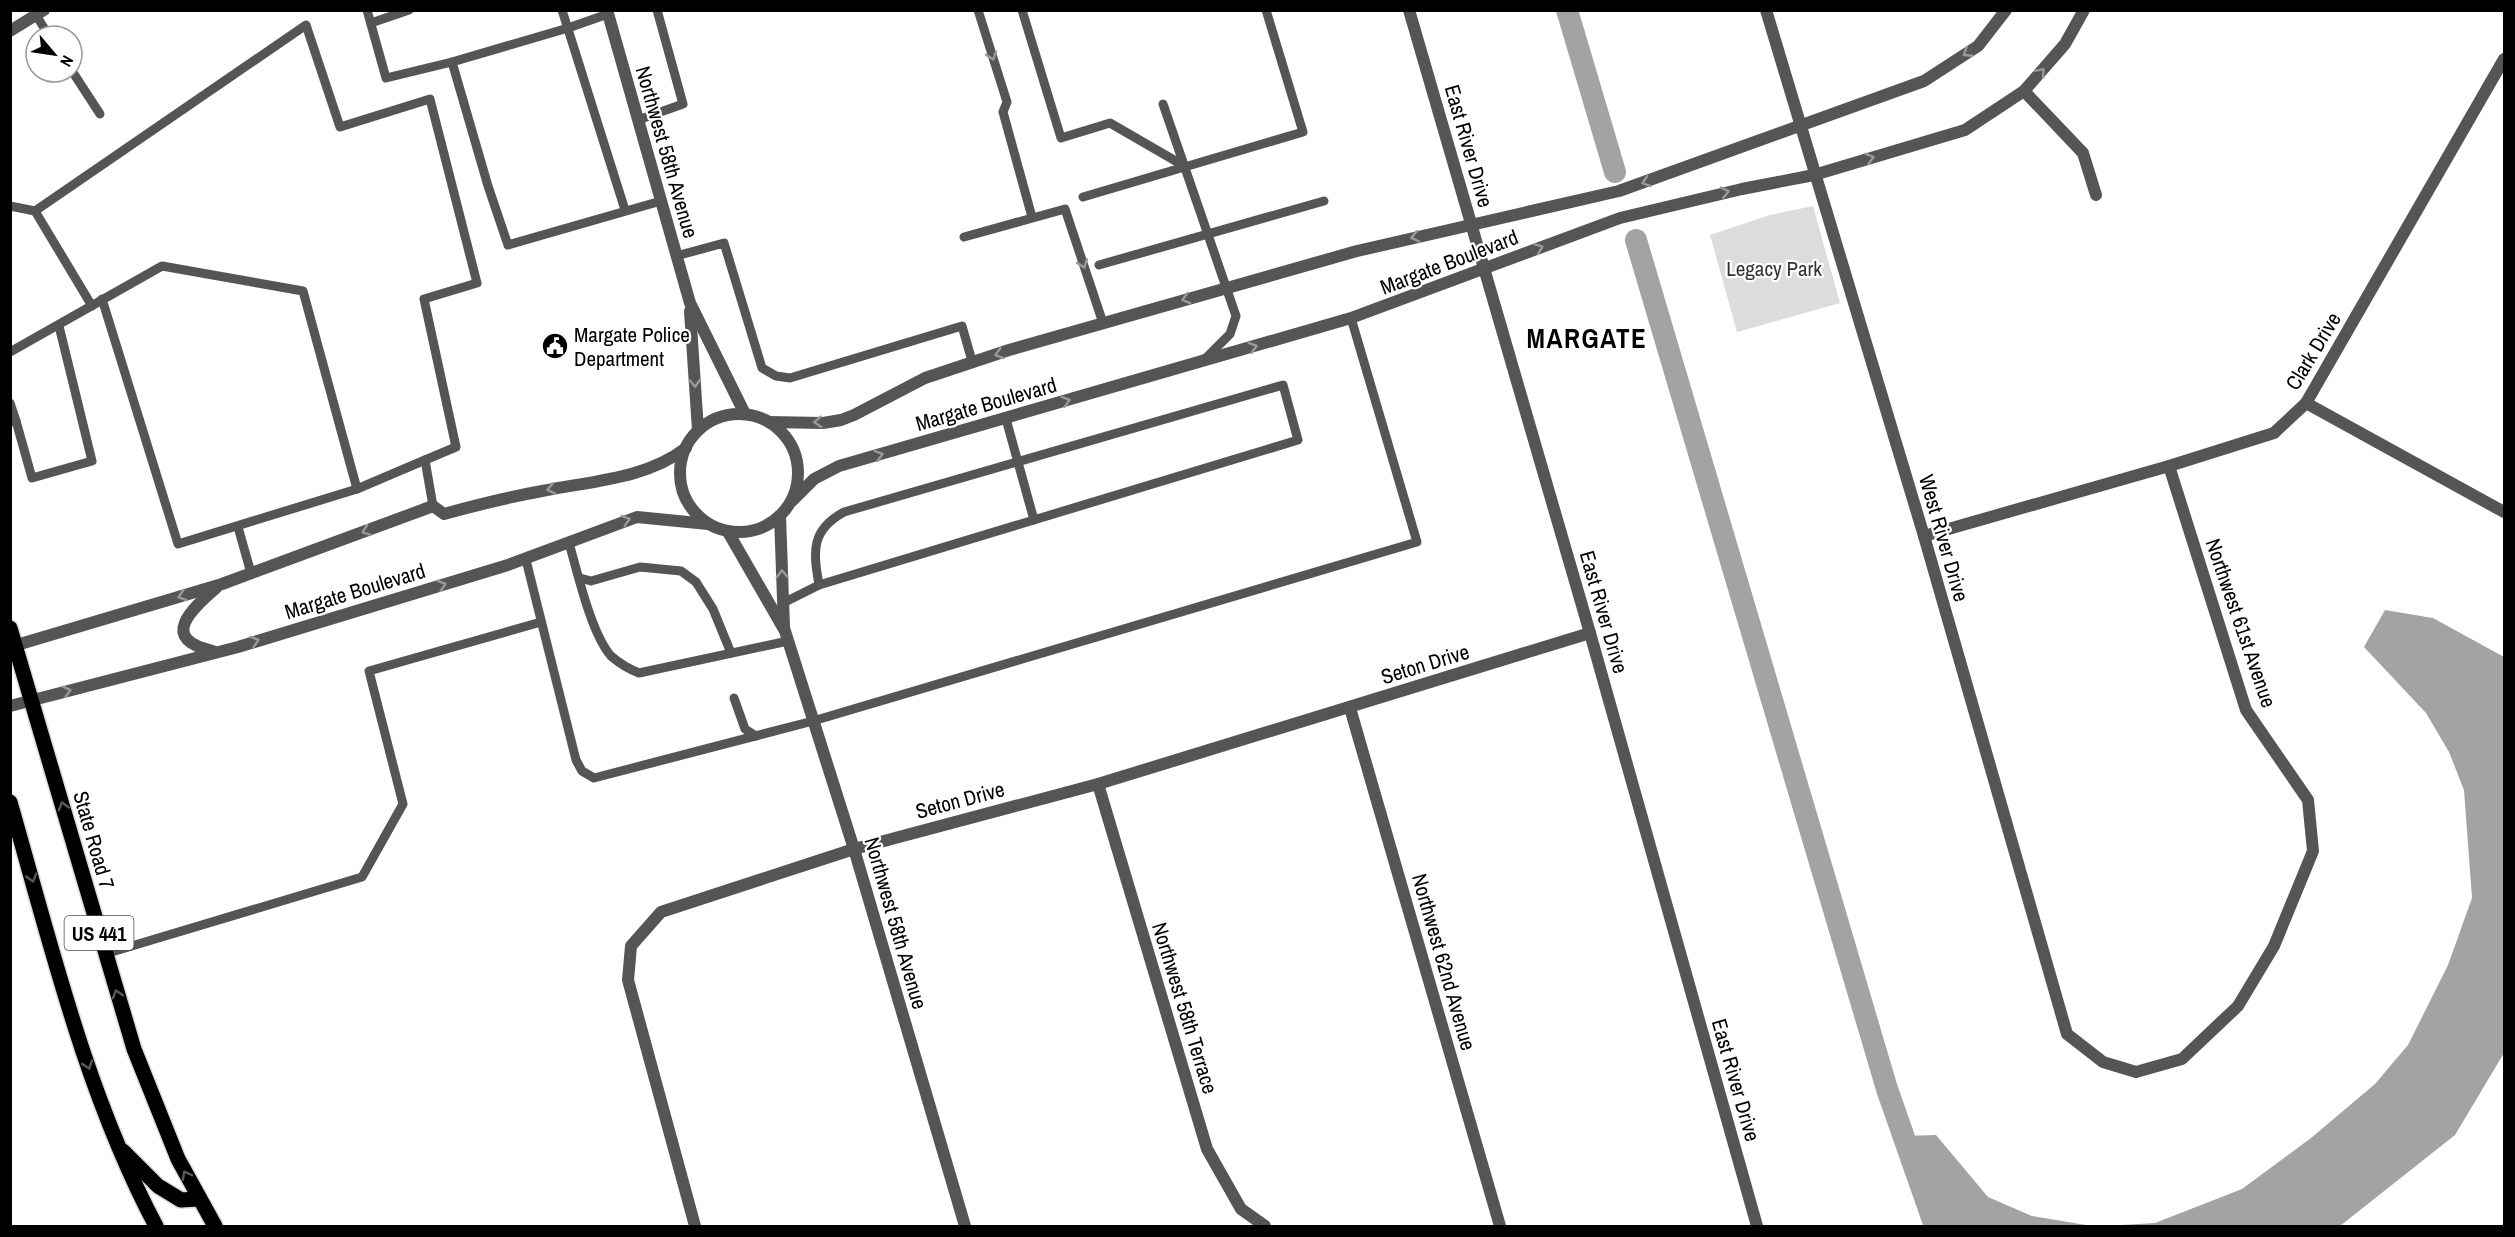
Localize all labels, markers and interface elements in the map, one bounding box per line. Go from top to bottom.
north arrow [24,24,84,84]
one-way arrow [1963,46,1974,57]
one-way arrow [985,50,998,61]
text: N [55,52,79,71]
street label: Northwest 58th Avenue [629,63,705,241]
one-way arrow [2034,68,2045,79]
street label: East River Drive [1438,81,1500,211]
one-way arrow [1864,153,1875,165]
one-way arrow [1641,175,1652,187]
one-way arrow [1720,187,1730,200]
street label: Margate Boulevard [1376,222,1522,302]
one-way arrow [1410,230,1420,243]
one-way arrow [1533,243,1543,256]
park label: Legacy Park [1726,254,1822,283]
one-way arrow [1076,258,1089,269]
one-way arrow [1181,292,1192,304]
street label: Clark Drive [2278,307,2348,395]
place label: Margate Police Department [574,320,690,373]
district label: MARGATE [1527,320,1647,356]
public building icon: Margate Police Department [540,331,570,361]
one-way arrow [1247,342,1258,354]
one-way arrow [994,347,1005,359]
street label: Margate Boulevard [912,370,1060,438]
one-way arrow [688,378,701,387]
one-way arrow [1060,396,1071,408]
one-way arrow [813,416,822,429]
one-way arrow [873,450,884,462]
street label: West River Drive [1912,471,1976,605]
one-way arrow [547,482,557,495]
one-way arrow [620,515,631,527]
one-way arrow [361,524,372,536]
street label: Northwest 61st Avenue [2199,535,2283,711]
street label: East River Drive [1573,547,1635,677]
street label: Margate Boulevard [281,556,429,626]
one-way arrow [776,569,789,578]
one-way arrow [436,580,447,592]
one-way arrow [177,589,188,601]
one-way arrow [250,636,260,648]
street label: Seton Drive [1377,637,1473,691]
one-way arrow [61,686,72,698]
street label: Seton Drive [912,774,1008,826]
street label: State Road 7 [66,788,122,892]
one-way arrow [58,801,70,812]
street label: Northwest 58th Avenue [858,834,934,1012]
street label: Northwest 62nd Avenue [1405,870,1483,1054]
one-way arrow [25,872,37,883]
road number: US 441 [64,916,134,950]
street label: Northwest 58th Terrace [1145,919,1225,1097]
one-way arrow [112,989,124,999]
street label: East River Drive [1705,1015,1767,1145]
one-way arrow [81,1059,93,1070]
one-way arrow [182,1171,193,1182]

